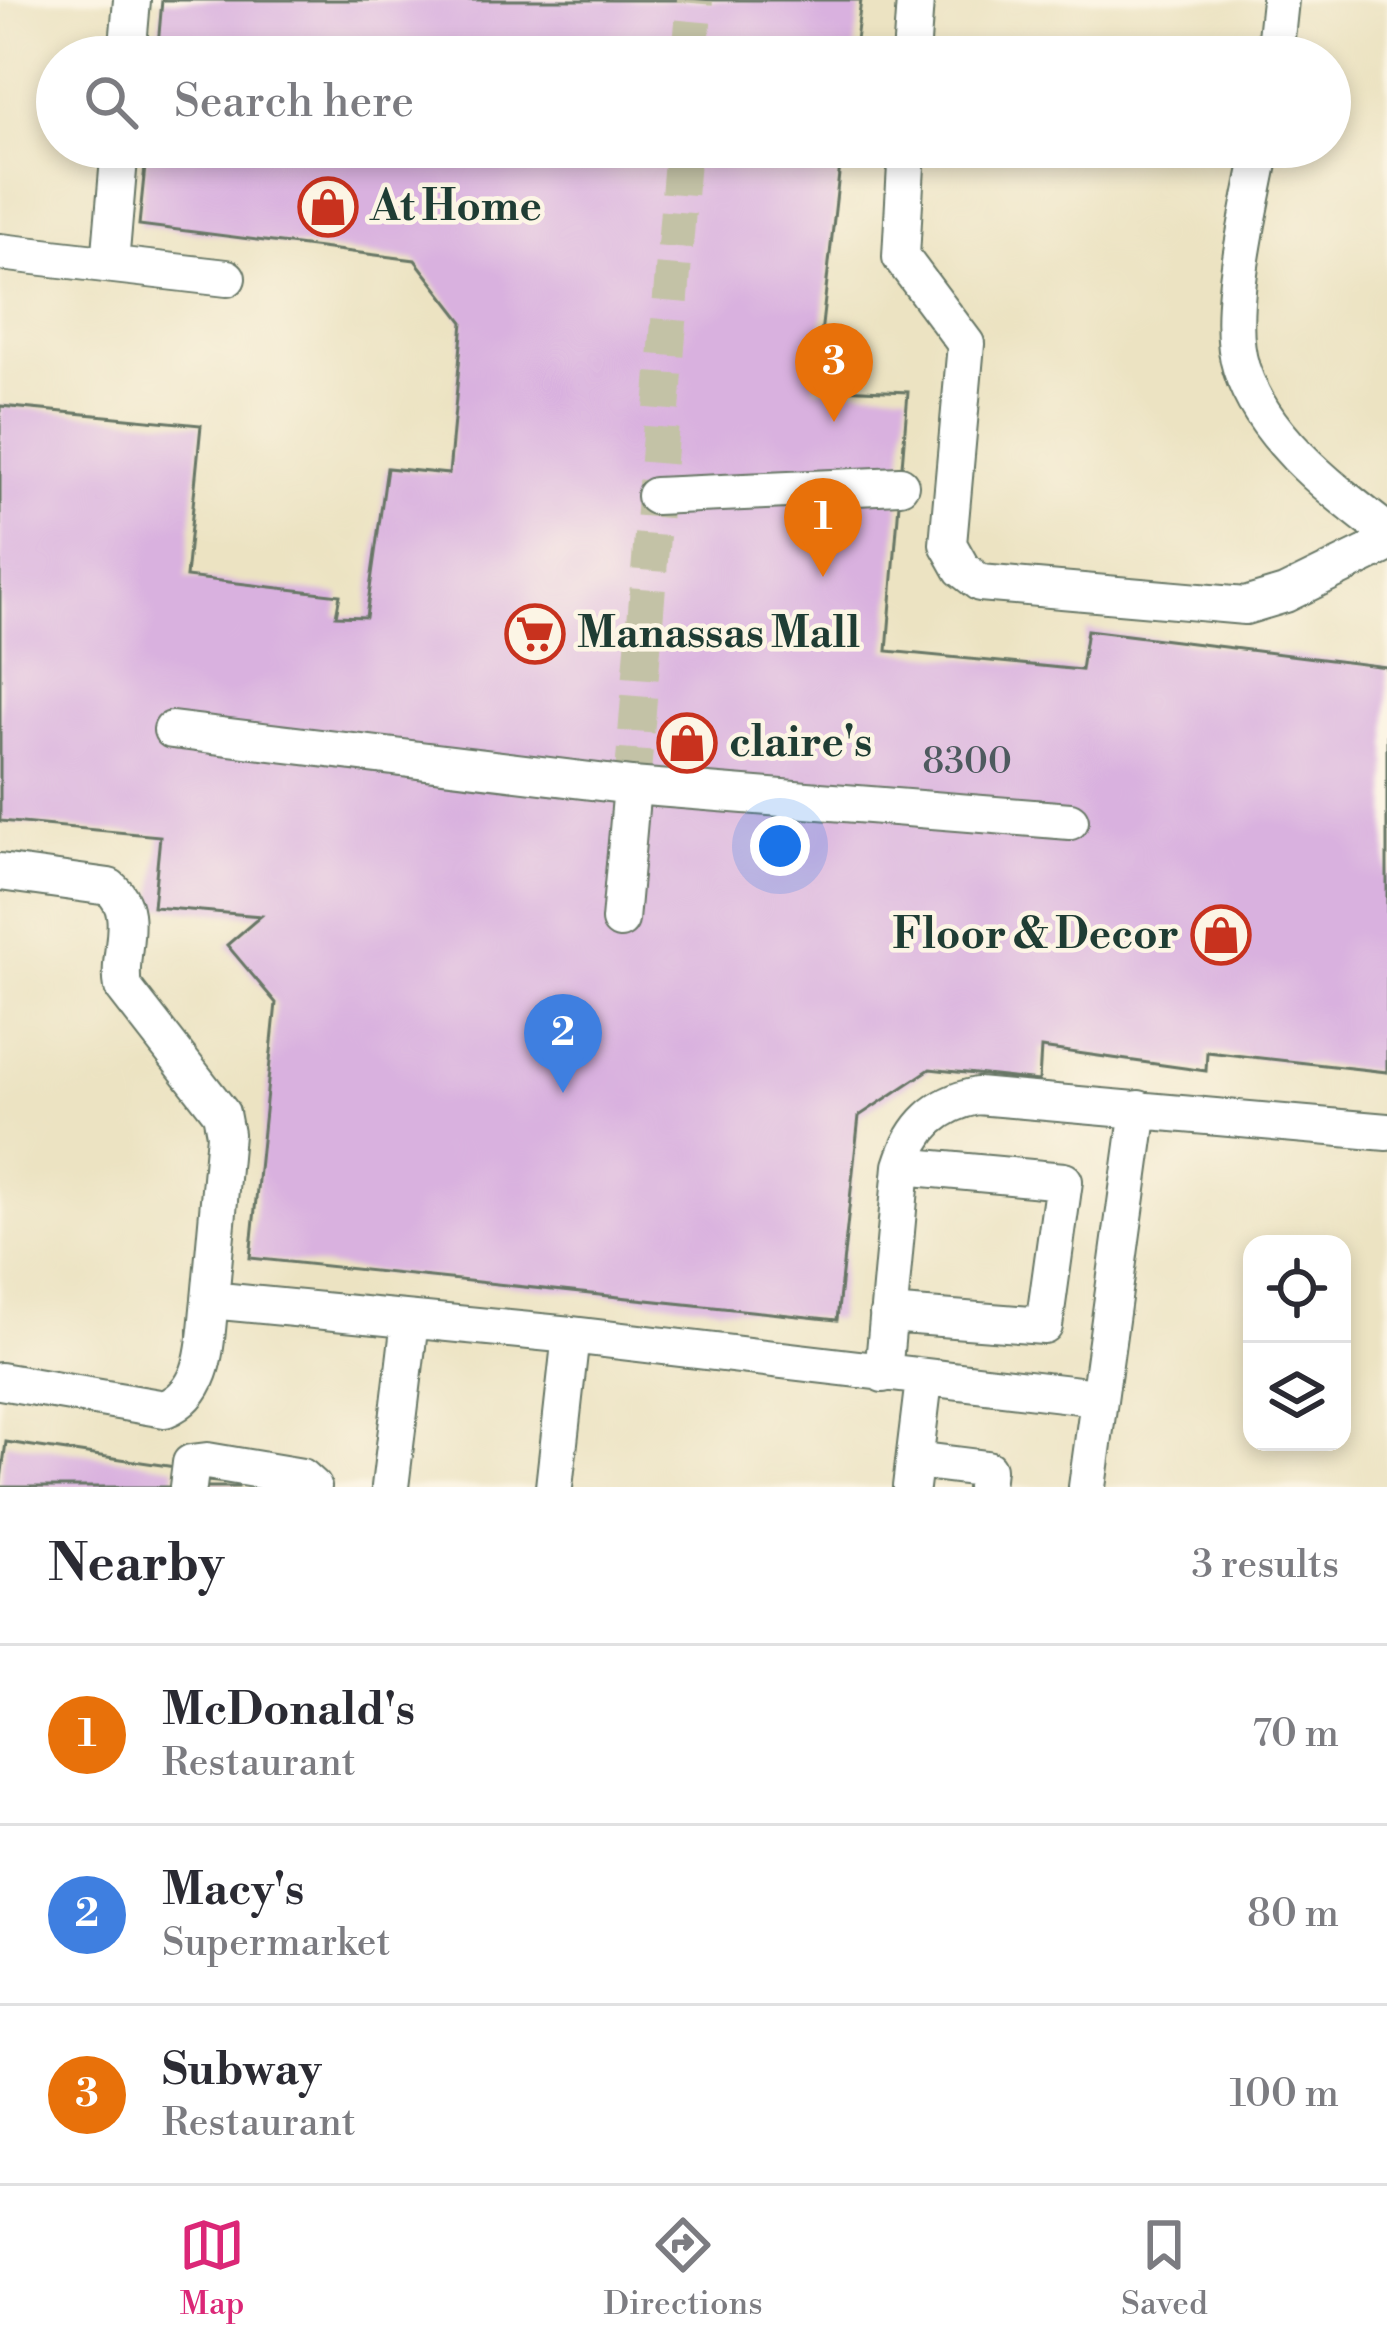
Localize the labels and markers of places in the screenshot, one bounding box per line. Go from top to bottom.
shop icon: At Home [297,176,359,238]
place label: At Home [369,181,542,234]
pin: 3 [795,323,873,422]
pin: 1 [784,478,862,577]
supermarket icon: Manassas Mall [504,603,566,665]
place label: Manassas Mall [577,608,860,661]
shop icon: claire's [656,712,718,774]
place label: claire's [729,717,872,770]
shop icon: Floor & Decor [1190,904,1252,966]
place label: Floor & Decor [893,909,1179,962]
pin: 2 [524,994,602,1093]

